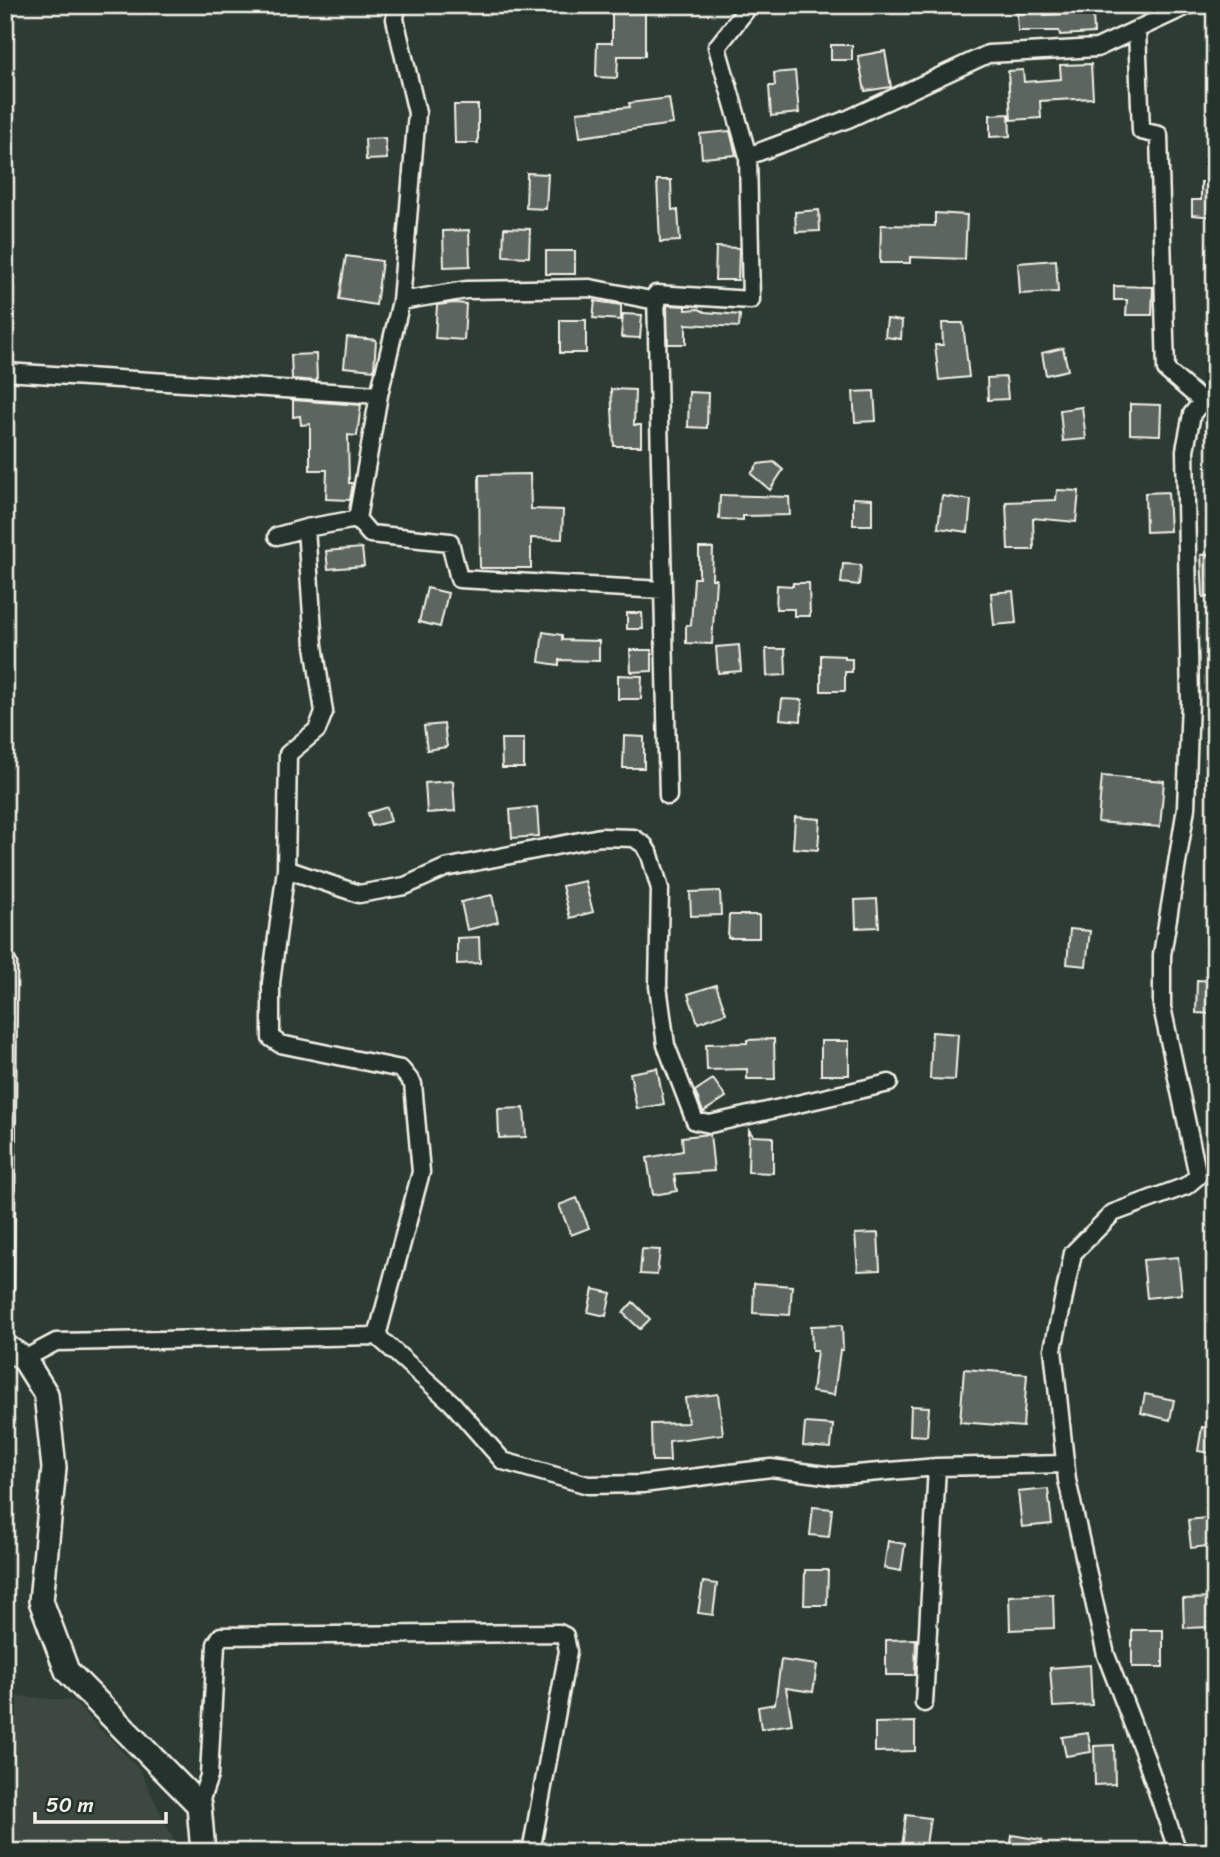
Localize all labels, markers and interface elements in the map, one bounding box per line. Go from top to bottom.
scale bar [35,1780,166,1824]
text: 50 m [46,1786,94,1824]

